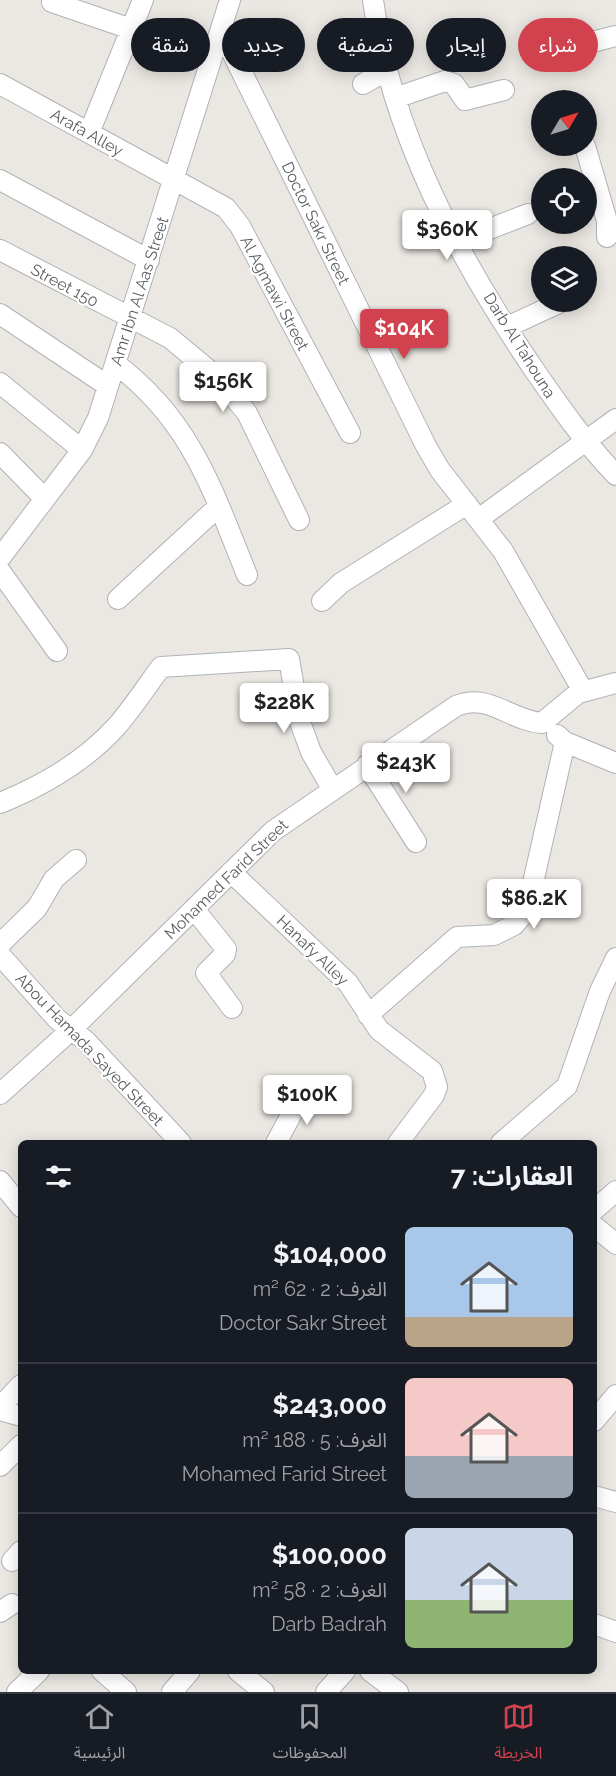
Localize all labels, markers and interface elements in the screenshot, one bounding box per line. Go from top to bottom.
chip: شقة [131,18,210,72]
chip: جديد [222,18,305,72]
chip: تصفية [317,18,414,72]
chip: إيجار [426,18,506,72]
chip: شراء [518,18,598,72]
north arrow [531,90,597,156]
map controls [531,90,597,312]
street label: Arafa Alley [47,105,127,160]
street label: Doctor Sakr Street [278,159,354,288]
button: locate [531,168,597,234]
pin: $360K [405,210,489,261]
street label: Amr Ibn Al Aas Street [106,214,173,368]
text: $360K [416,217,478,241]
street label: Al Agmawi Street [236,233,313,354]
button: layers [531,246,597,312]
street label: Street 150 [28,260,102,311]
street label: Darb Al Tahouna [480,289,560,401]
pin: $104K [362,309,446,360]
text: $104K [374,316,434,340]
pin: $156K [181,362,265,413]
text: $156K [193,369,253,393]
pin: $228K [242,683,326,734]
text: $228K [254,690,314,714]
pin: $243K [364,743,448,794]
text: $243K [376,750,436,774]
street label: Mohamed Farid Street [161,815,292,943]
pin: $86.2K [485,879,583,930]
text: $86.2K [501,886,567,910]
street label: Hanafy Alley [273,911,353,990]
street label: Abou Hamada Sayed Street [12,969,168,1130]
pin: $100K [265,1075,349,1126]
text: $100K [277,1082,337,1106]
icon: filters [42,1160,75,1193]
text: العقارات: 7 [451,1161,573,1191]
text: $104,000 [273,1239,387,1269]
icon: home [453,1251,525,1323]
text: الغرف: 2 · 62 m² [253,1277,387,1301]
text: Doctor Sakr Street [219,1311,387,1335]
text: $243,000 [273,1390,387,1420]
icon: home [453,1402,525,1474]
text: الغرف: 5 · 188 m² [242,1428,387,1452]
text: Mohamed Farid Street [182,1462,387,1486]
text: $100,000 [272,1540,387,1570]
icon: home [453,1552,525,1624]
text: الغرف: 2 · 58 m² [252,1578,387,1602]
text: Darb Badrah [271,1612,387,1636]
tab: الرئيسية [74,1700,125,1770]
tab: المحفوظات [273,1700,347,1770]
tab: الخريطة [494,1700,542,1770]

